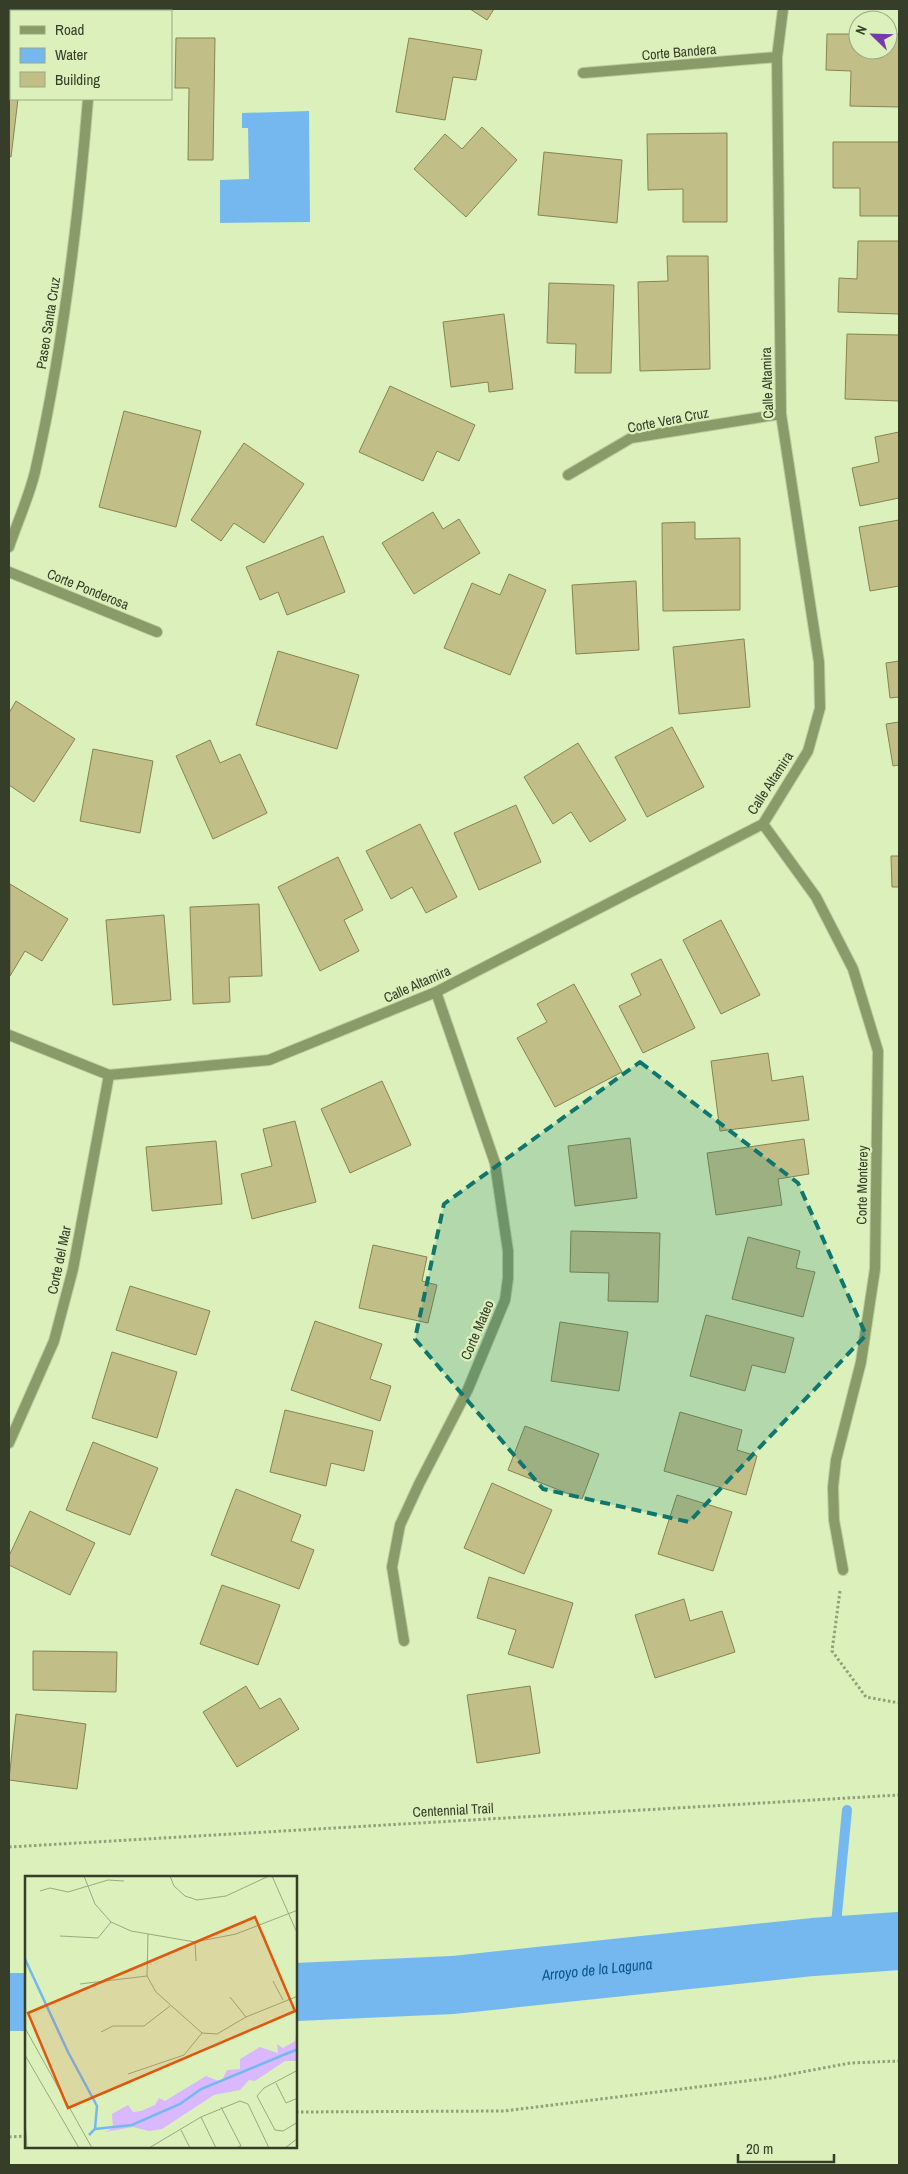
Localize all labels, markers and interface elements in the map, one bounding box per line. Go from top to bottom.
legend [10,10,172,100]
north arrow [848,10,898,60]
text: Road [55,19,84,40]
text: N [851,23,871,37]
street label: Corte Bandera [641,40,718,64]
text: Water [55,44,87,65]
text: Building [55,69,100,90]
street label: Paseo Santa Cruz [32,275,64,370]
street label: Calle Altamira [757,346,777,419]
street label: Corte Vera Cruz [626,403,710,437]
street label: Corte Ponderosa [44,564,132,614]
street label: Calle Altamira [743,748,797,818]
street label: Calle Altamira [381,961,454,1007]
street label: Corte Monterey [852,1145,872,1225]
street label: Corte del Mar [43,1224,75,1296]
street label: Corte Mateo [456,1297,498,1363]
street label: Centennial Trail [412,1799,494,1821]
inset map [25,1876,298,2149]
water label: Arroyo de la Laguna [540,1953,653,1986]
scale bar [738,2132,834,2164]
text: 20 m [746,2138,773,2159]

